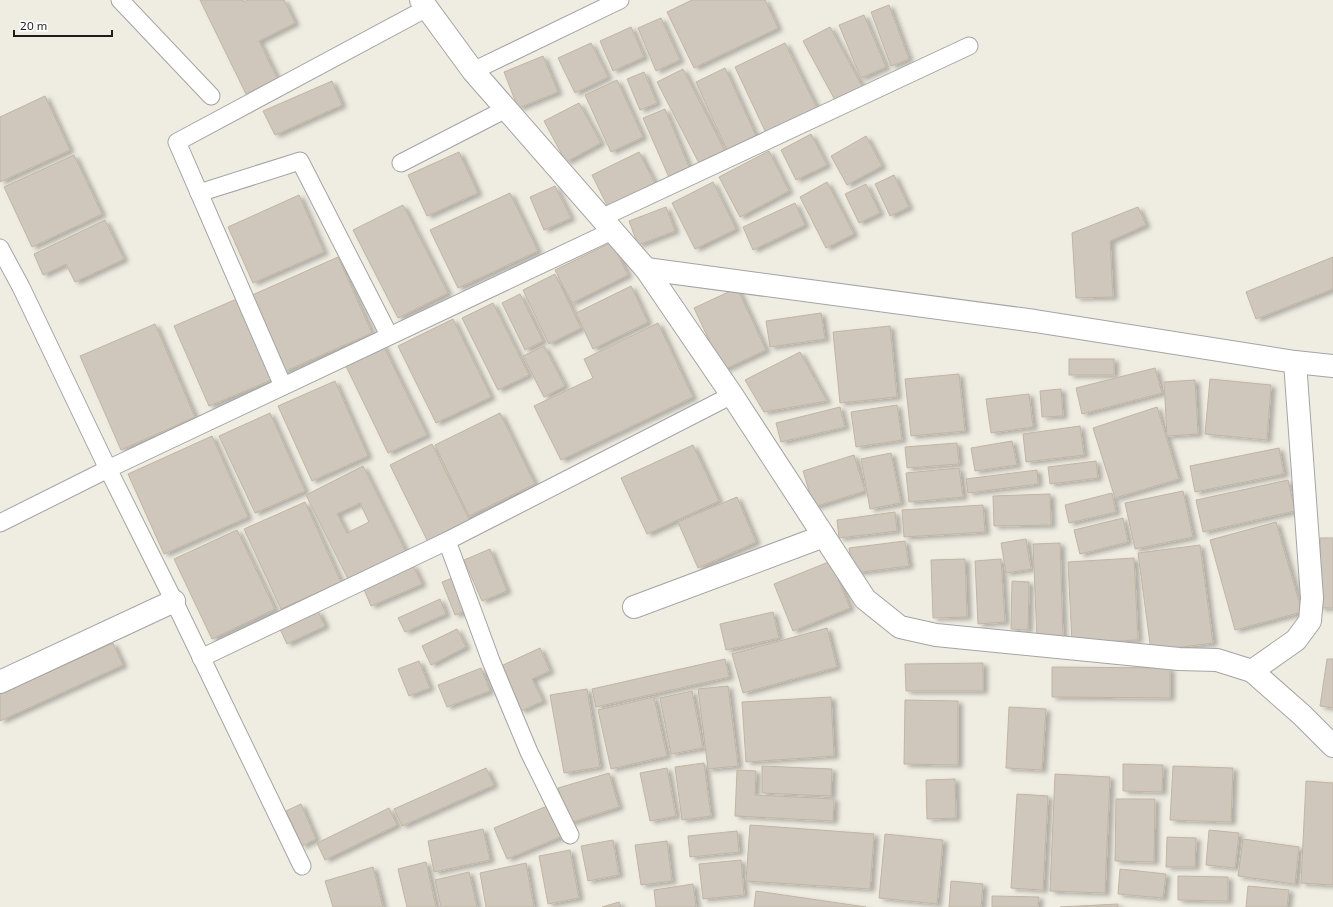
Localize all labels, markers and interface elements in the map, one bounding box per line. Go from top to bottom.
scale bar [14,12,112,38]
text: 20 m [20,18,47,32]

